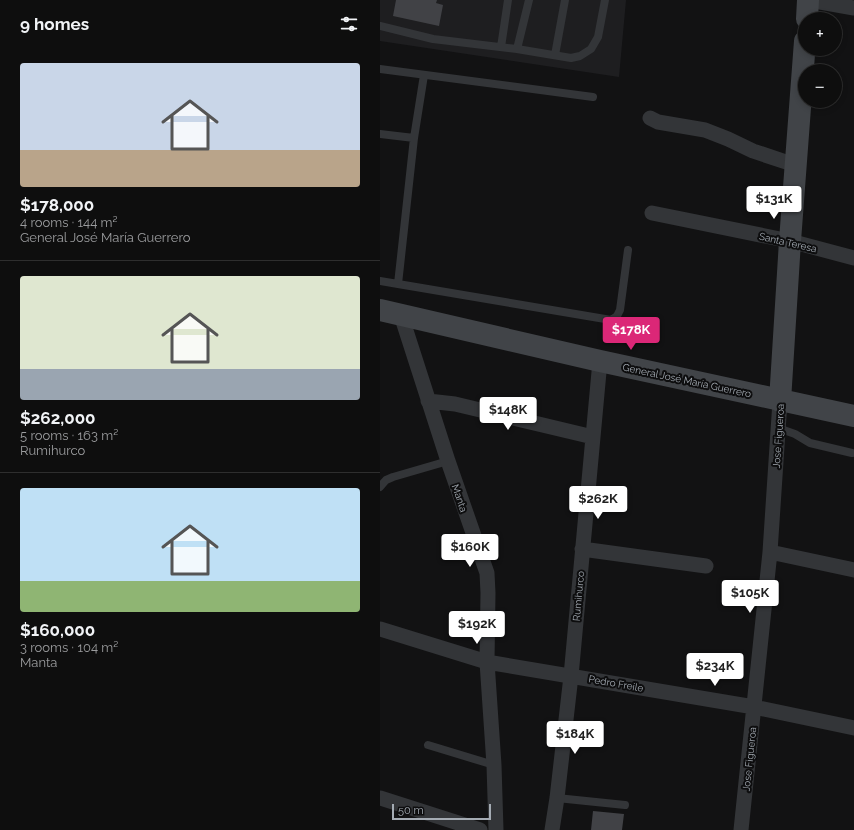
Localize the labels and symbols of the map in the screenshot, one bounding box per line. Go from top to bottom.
pin: $131K [746,186,802,220]
street label: Santa Teresa [758,231,818,254]
pin: $178K [603,317,659,351]
street label: General José María Guerrero [622,361,752,400]
pin: $148K [480,397,536,431]
street label: Jose Figueroa [771,403,786,469]
street label: Manta [450,483,469,514]
pin: $262K [570,486,626,520]
pin: $160K [442,534,498,568]
street label: Rumihurco [571,570,586,622]
pin: $105K [722,580,778,614]
pin: $192K [449,611,505,645]
pin: $234K [687,653,743,687]
street label: Pedro Freile [588,673,644,694]
pin: $184K [547,721,603,755]
street label: Jose Figueroa [741,726,758,792]
scale bar [392,802,491,821]

